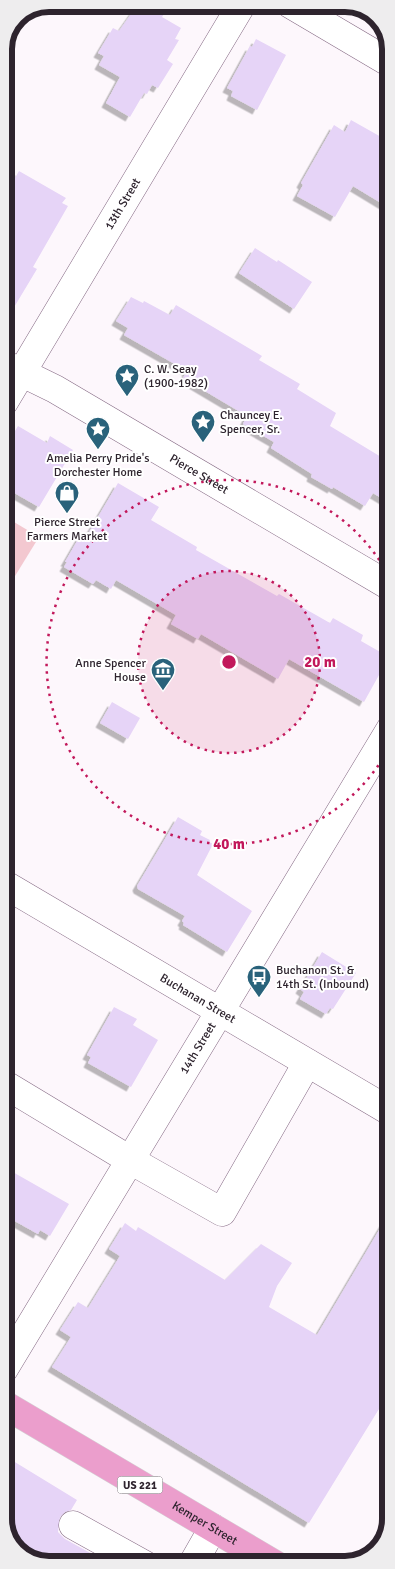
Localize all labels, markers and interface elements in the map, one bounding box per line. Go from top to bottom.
street label: 13th Street [102,175,144,233]
place label: C. W. Seay (1900-1982) [144,362,208,391]
place icon: C. W. Seay (1900-1982) [114,363,140,397]
place label: Chauncey E. Spencer, Sr. [220,408,283,437]
place icon: Chauncey E. Spencer, Sr. [190,409,216,443]
place icon: Amelia Perry Pride's Dorchester Home [85,416,111,450]
place label: Amelia Perry Pride's Dorchester Home [47,451,149,480]
street label: Pierce Street [167,451,231,497]
shop icon: Pierce Street Farmers Market [54,480,80,514]
place label: Pierce Street Farmers Market [27,515,107,544]
centre of rings [220,653,238,671]
text: 20 m [304,653,336,671]
place label: Anne Spencer House [75,656,147,685]
museum icon: Anne Spencer House [150,657,176,691]
text: 40 m [213,835,245,853]
place label: Buchanon St. & 14th St. (Inbound) [276,963,369,992]
bus stop icon: Buchanon St. & 14th St. (Inbound) [246,964,272,998]
street label: Buchanan Street [157,971,238,1027]
street label: 14th Street [177,1020,220,1077]
road number: US 221 [118,1476,162,1494]
street label: Kemper Street [169,1498,240,1548]

